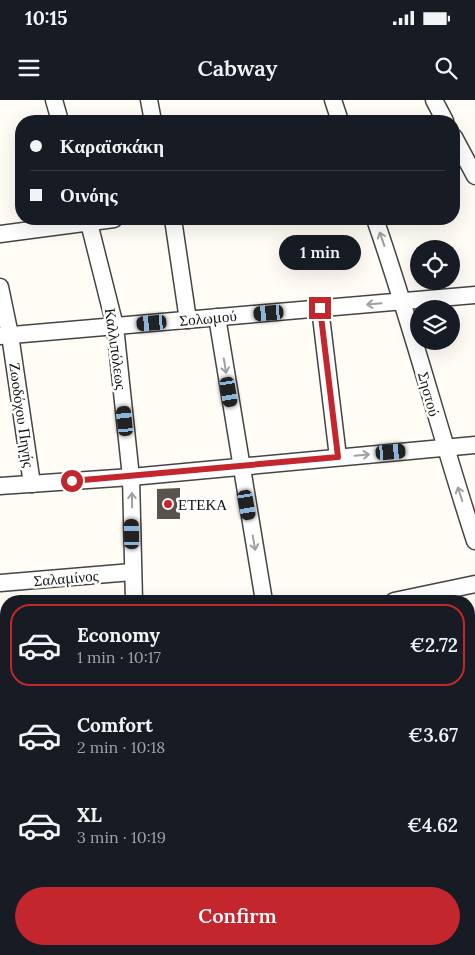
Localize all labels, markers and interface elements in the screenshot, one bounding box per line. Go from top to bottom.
text: 10:15 [25,6,68,30]
icon: menu [15,54,43,82]
text: Cabway [197,54,278,82]
icon: search [432,54,460,82]
text: Καραϊσκάκη [60,134,164,158]
text: Οινόης [60,183,117,207]
one-way arrow [377,231,386,247]
callout: 1 min [279,236,361,270]
map controls [410,240,460,350]
button: locate [410,240,460,290]
text: 1 min [300,242,340,262]
route end [309,297,331,319]
one-way arrow [366,299,382,308]
button: layers [410,300,460,350]
car [253,304,284,322]
street label: Σολωμού [179,306,237,330]
street label: Καλλιπόλεως [101,307,131,391]
car [136,314,167,332]
one-way arrow [220,357,230,373]
street label: Ζωοδόχου Πηγής [5,361,39,469]
street label: Σηστού [414,370,444,418]
car [219,376,238,408]
car [115,405,134,437]
car [375,443,406,461]
one-way arrow [354,450,370,460]
route start [61,470,83,492]
one-way arrow [454,487,464,503]
car [237,489,256,521]
one-way arrow [127,492,137,508]
place label: ΕΤΕΚΑ [178,495,227,514]
marker: ΕΤΕΚΑ [162,498,174,510]
car [124,519,139,549]
one-way arrow [250,535,260,551]
street label: Σαλαμίνος [33,566,99,590]
icon: car [17,623,62,668]
text: Economy [77,623,160,647]
text: €2.72 [410,633,458,657]
text: 1 min · 10:17 [77,647,161,667]
icon: car [17,713,62,758]
text: Comfort [77,713,153,737]
text: €3.67 [408,723,458,747]
text: 2 min · 10:18 [77,737,165,757]
icon: car [17,803,62,848]
text: XL [77,803,102,827]
text: €4.62 [407,813,458,837]
text: 3 min · 10:19 [77,827,166,847]
button: Confirm [15,887,460,945]

